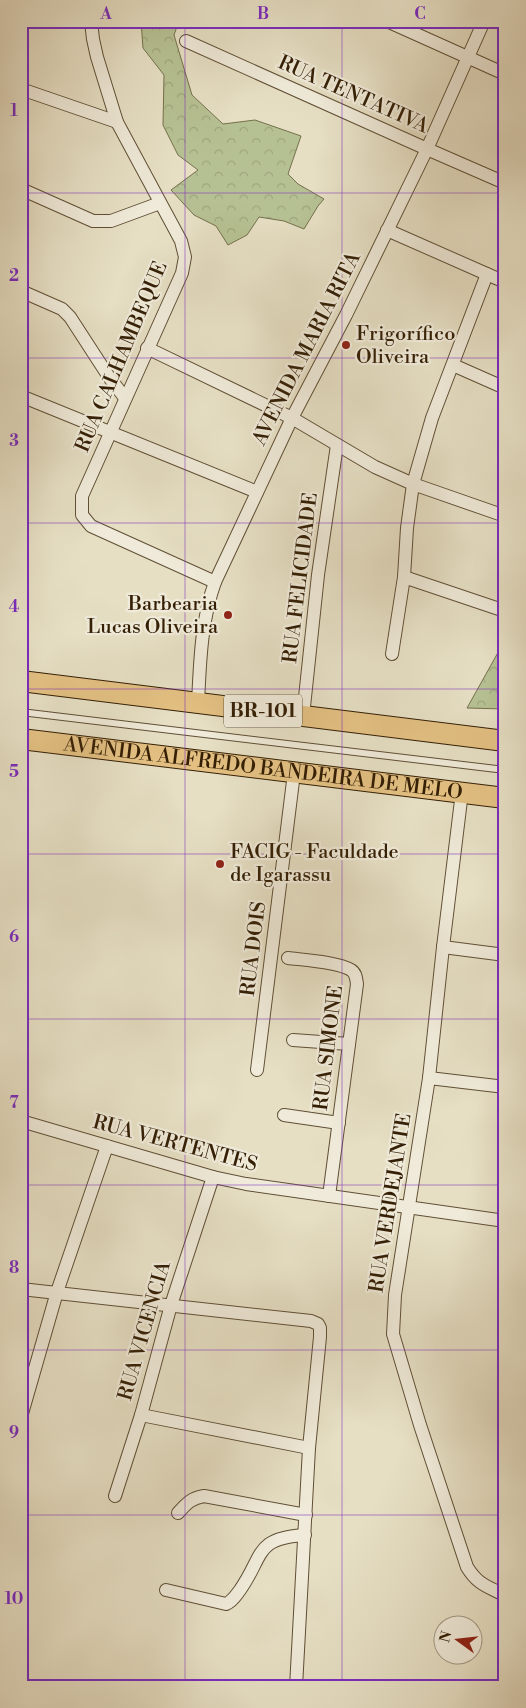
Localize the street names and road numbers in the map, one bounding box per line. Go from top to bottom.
street label: RUA TENTATIVA [274,51,433,140]
street label: AVENIDA MARIA RITA [247,247,367,451]
street label: RUA CALHAMBEQUE [70,258,174,456]
street label: RUA FELICIDADE [278,491,324,665]
road number: BR-101 [224,694,302,728]
street label: AVENIDA ALFREDO BANDEIRA DE MELO [61,732,464,805]
street label: RUA DOIS [236,900,272,998]
street label: RUA SIMONE [309,984,349,1112]
street label: RUA VERTENTES [90,1110,260,1178]
street label: RUA VERDEJANTE [364,1111,418,1295]
street label: RUA VICENCIA [113,1257,177,1404]

